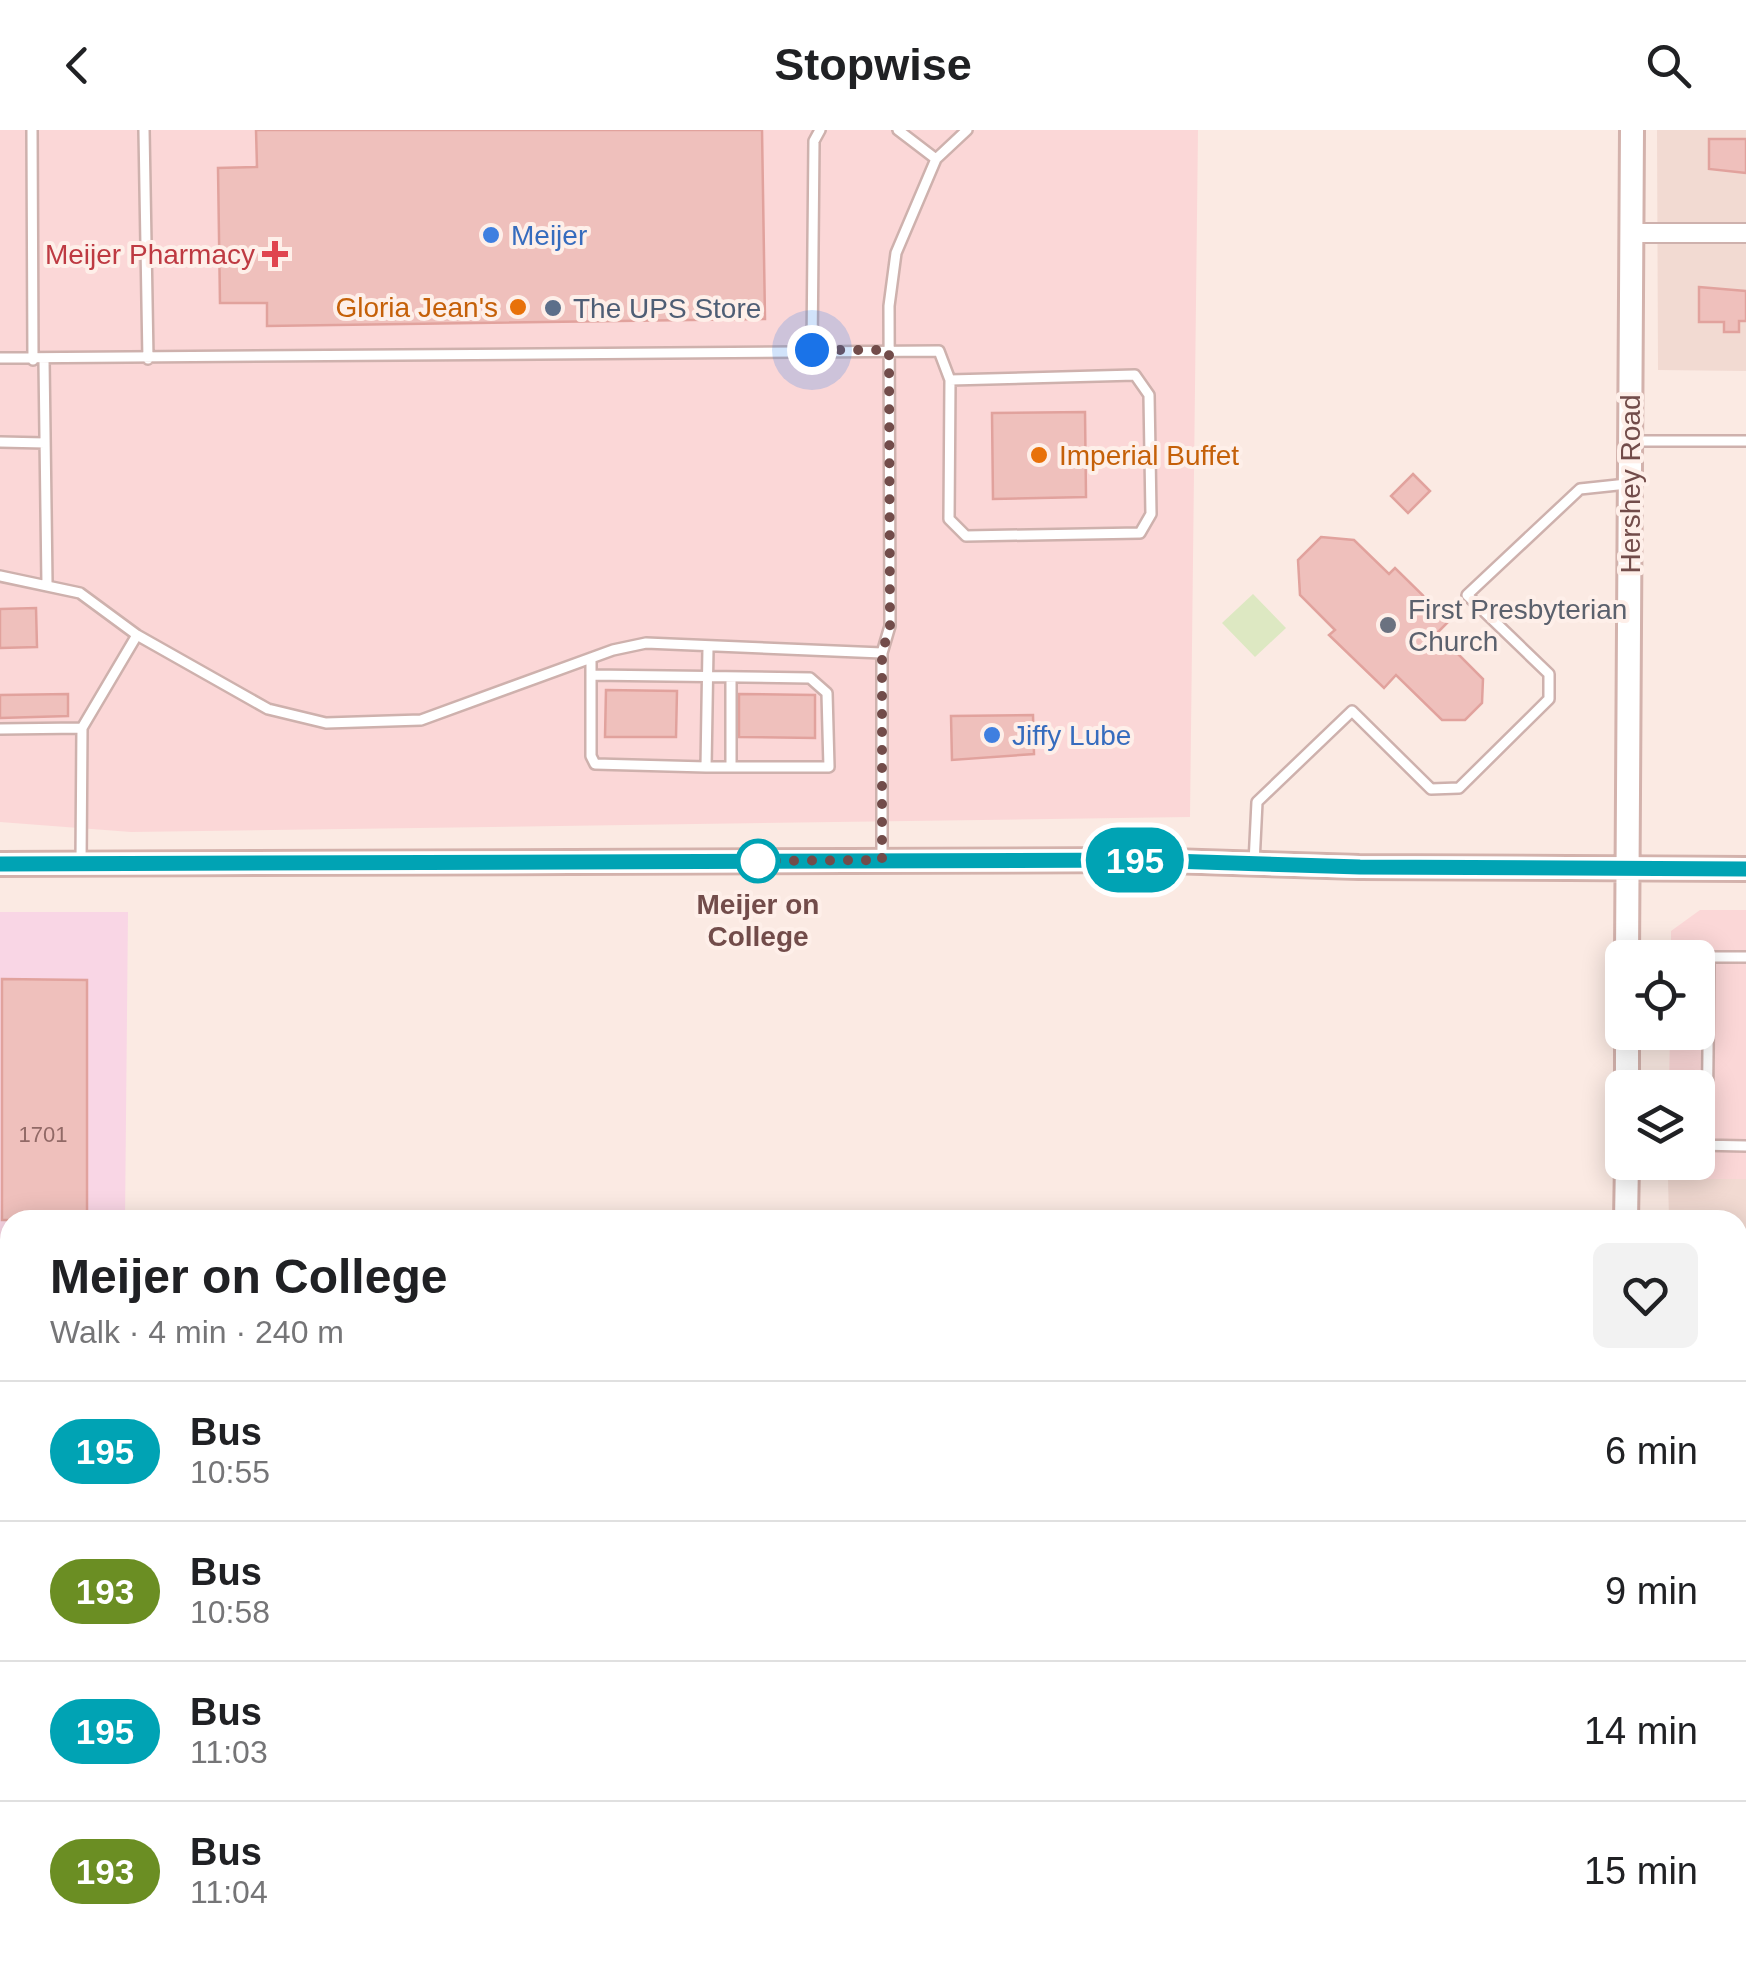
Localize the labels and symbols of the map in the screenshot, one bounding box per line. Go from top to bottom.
place label: Meijer [511,220,587,251]
marker: Meijer [480,224,502,246]
place label: Meijer Pharmacy [45,239,255,270]
marker: Meijer Pharmacy [264,243,286,265]
place label: Gloria Jean's [335,292,498,323]
place label: The UPS Store [573,293,761,324]
marker: Gloria Jean's [507,296,529,318]
marker: The UPS Store [542,297,564,319]
your location [787,325,837,375]
street label: Hershey Road [1615,395,1646,573]
place label: Imperial Buffet [1059,440,1239,471]
marker: Imperial Buffet [1028,444,1050,466]
place label: First Presbyterian Church [1408,594,1627,657]
marker: First Presbyterian Church [1377,614,1399,636]
place label: Jiffy Lube [1012,720,1131,751]
marker: Jiffy Lube [981,724,1003,746]
line badge: 195 [1078,828,1192,892]
marker: Meijer on College [737,840,779,882]
place label: Meijer on College [697,889,819,952]
house number: 1701 [19,1122,67,1147]

